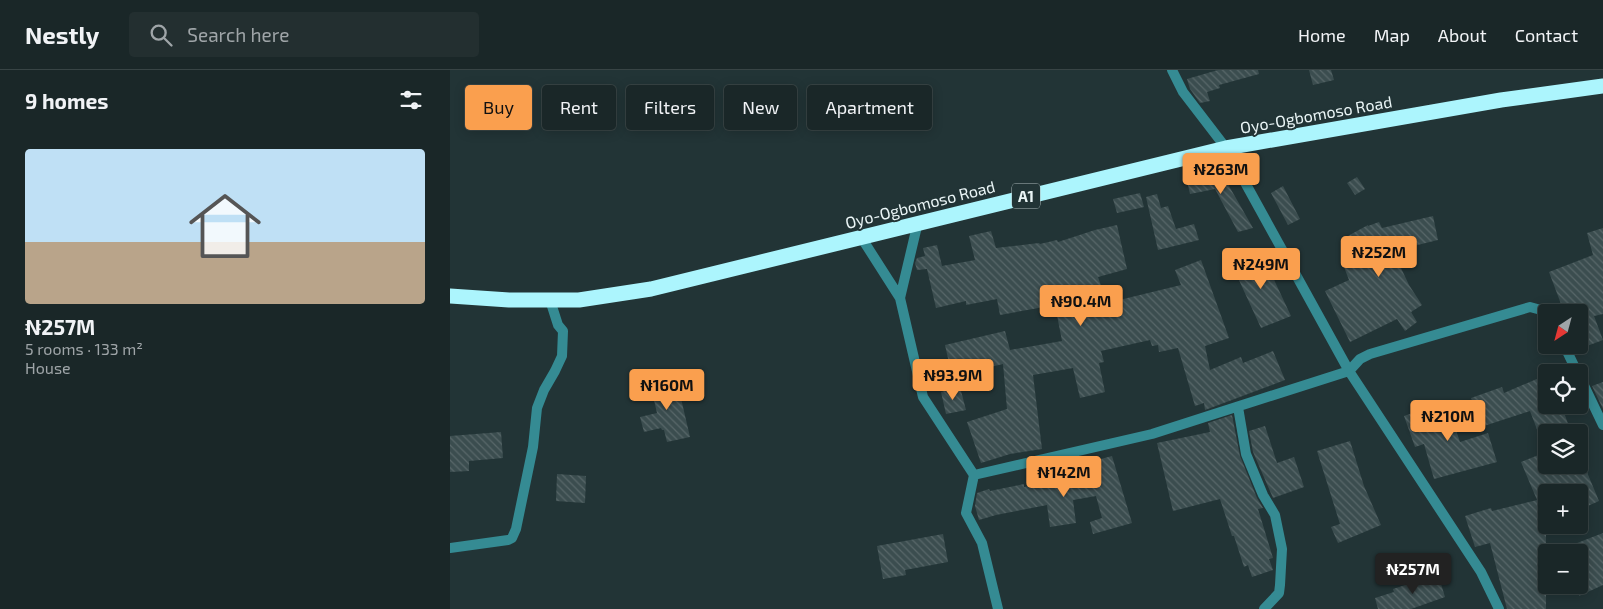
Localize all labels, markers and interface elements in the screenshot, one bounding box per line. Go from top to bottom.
search box [129,12,479,57]
text: Nestly [25,20,99,49]
icon: search [147,21,175,49]
text: Search here [187,23,289,46]
text: Home [1298,24,1346,46]
text: Map [1374,24,1410,46]
text: About [1438,24,1487,46]
text: Contact [1515,24,1578,46]
chip: Buy [465,85,532,130]
chip: Rent [542,85,616,130]
chip: Filters [626,85,714,130]
chip: New [724,85,797,130]
chip: Apartment [807,85,932,130]
icon: filters [397,86,425,114]
text: 9 homes [25,88,108,113]
street label: Oyo-Ogbomoso Road [1239,91,1393,137]
pin: ₦263M [1186,152,1256,195]
text: ₦263M [1194,159,1248,178]
street label: Oyo-Ogbomoso Road [843,176,997,232]
icon: home [180,181,270,271]
road number: A1 [1012,184,1040,208]
pin: ₦252M [1344,236,1414,278]
text: ₦252M [1352,242,1406,261]
pin: ₦249M [1226,248,1296,290]
text: ₦249M [1233,254,1289,273]
pin: ₦90.4M [1040,284,1122,327]
text: ₦90.4M [1051,291,1111,310]
north arrow [1538,304,1588,354]
map controls [1538,304,1588,594]
text: ₦257M [25,314,95,339]
text: 5 rooms · 133 m² [25,339,143,358]
text: House [25,358,71,377]
pin: ₦93.9M [912,358,994,401]
button: locate [1538,364,1588,414]
text: ₦93.9M [924,365,982,384]
pin: ₦160M [632,368,702,411]
text: ₦160M [640,375,694,394]
pin: ₦210M [1413,400,1483,442]
text: ₦210M [1421,406,1475,425]
button: layers [1538,424,1588,474]
pin: ₦142M [1029,456,1099,498]
text: ₦142M [1037,462,1091,481]
button: + [1538,484,1588,534]
button: − [1538,544,1588,594]
pin: ₦257M [1378,552,1448,595]
text: ₦257M [1386,559,1440,578]

